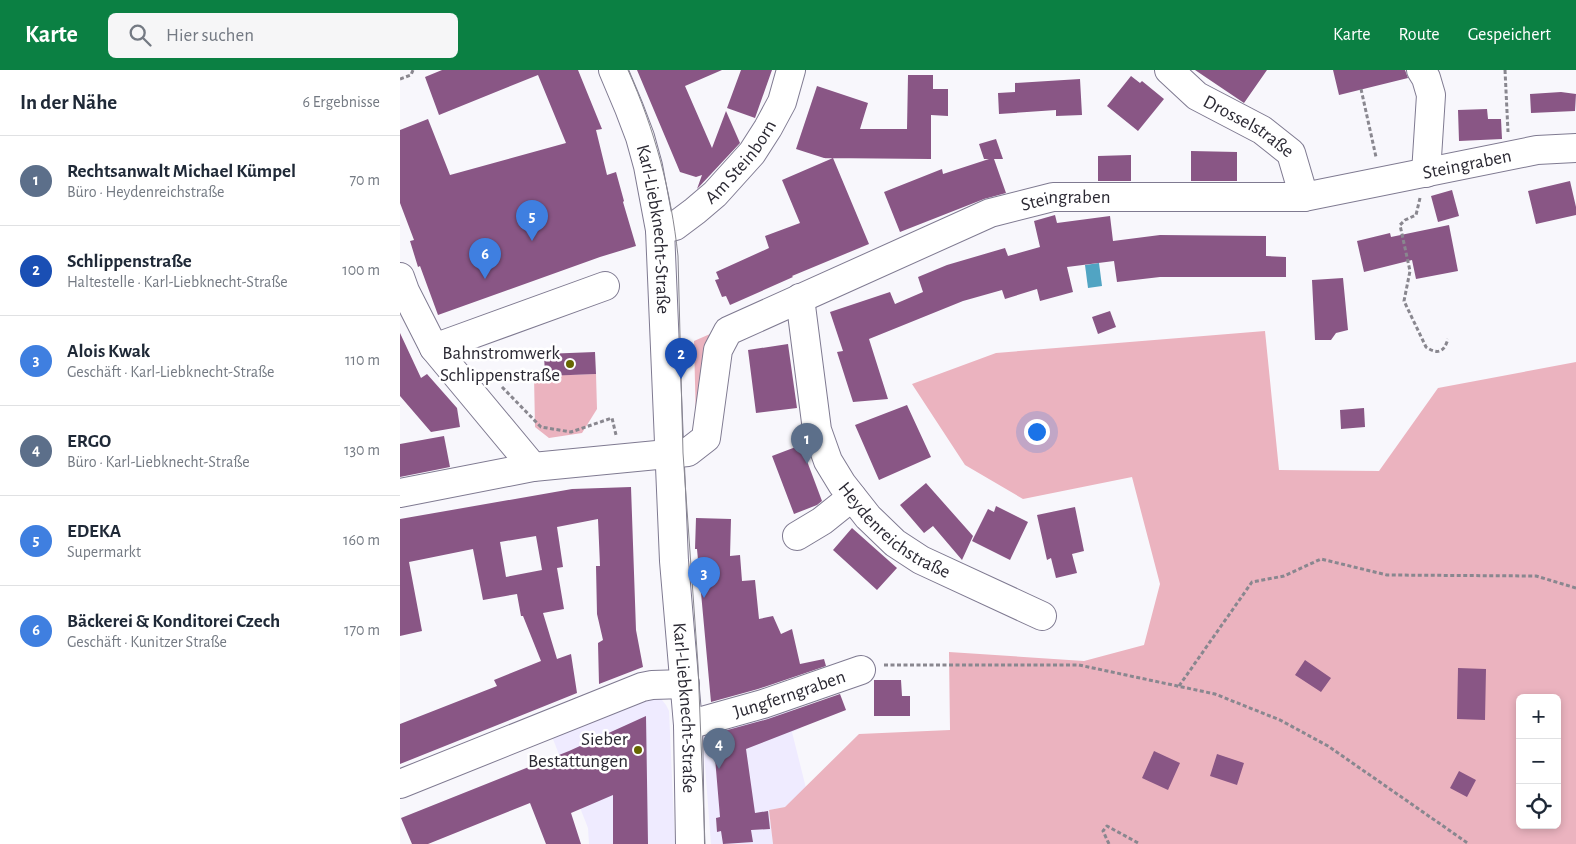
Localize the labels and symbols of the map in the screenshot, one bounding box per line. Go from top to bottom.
street label: Drosselstraße [1200,92,1297,161]
street label: Am Steinborn [701,117,780,208]
street label: Karl-Liebknecht-Straße [633,142,673,314]
street label: Steingraben [1421,146,1513,182]
street label: Steingraben [1019,188,1110,214]
pin: 5 [516,200,548,241]
pin: 6 [469,238,501,279]
pin: 2 [665,338,697,379]
place label: Bahnstromwerk Schlippenstraße [440,344,560,385]
marker: Bahnstromwerk Schlippenstraße [564,358,576,370]
your location [1024,419,1050,445]
pin: 1 [791,423,823,464]
street label: Heydenreichstraße [835,478,953,582]
pin: 3 [688,557,720,598]
street label: Karl-Liebknecht-Straße [670,622,699,793]
street label: Jungferngraben [731,667,848,721]
pin: 4 [703,728,735,769]
place label: Sieber Bestattungen [528,730,628,771]
marker: Sieber Bestattungen [632,744,644,756]

